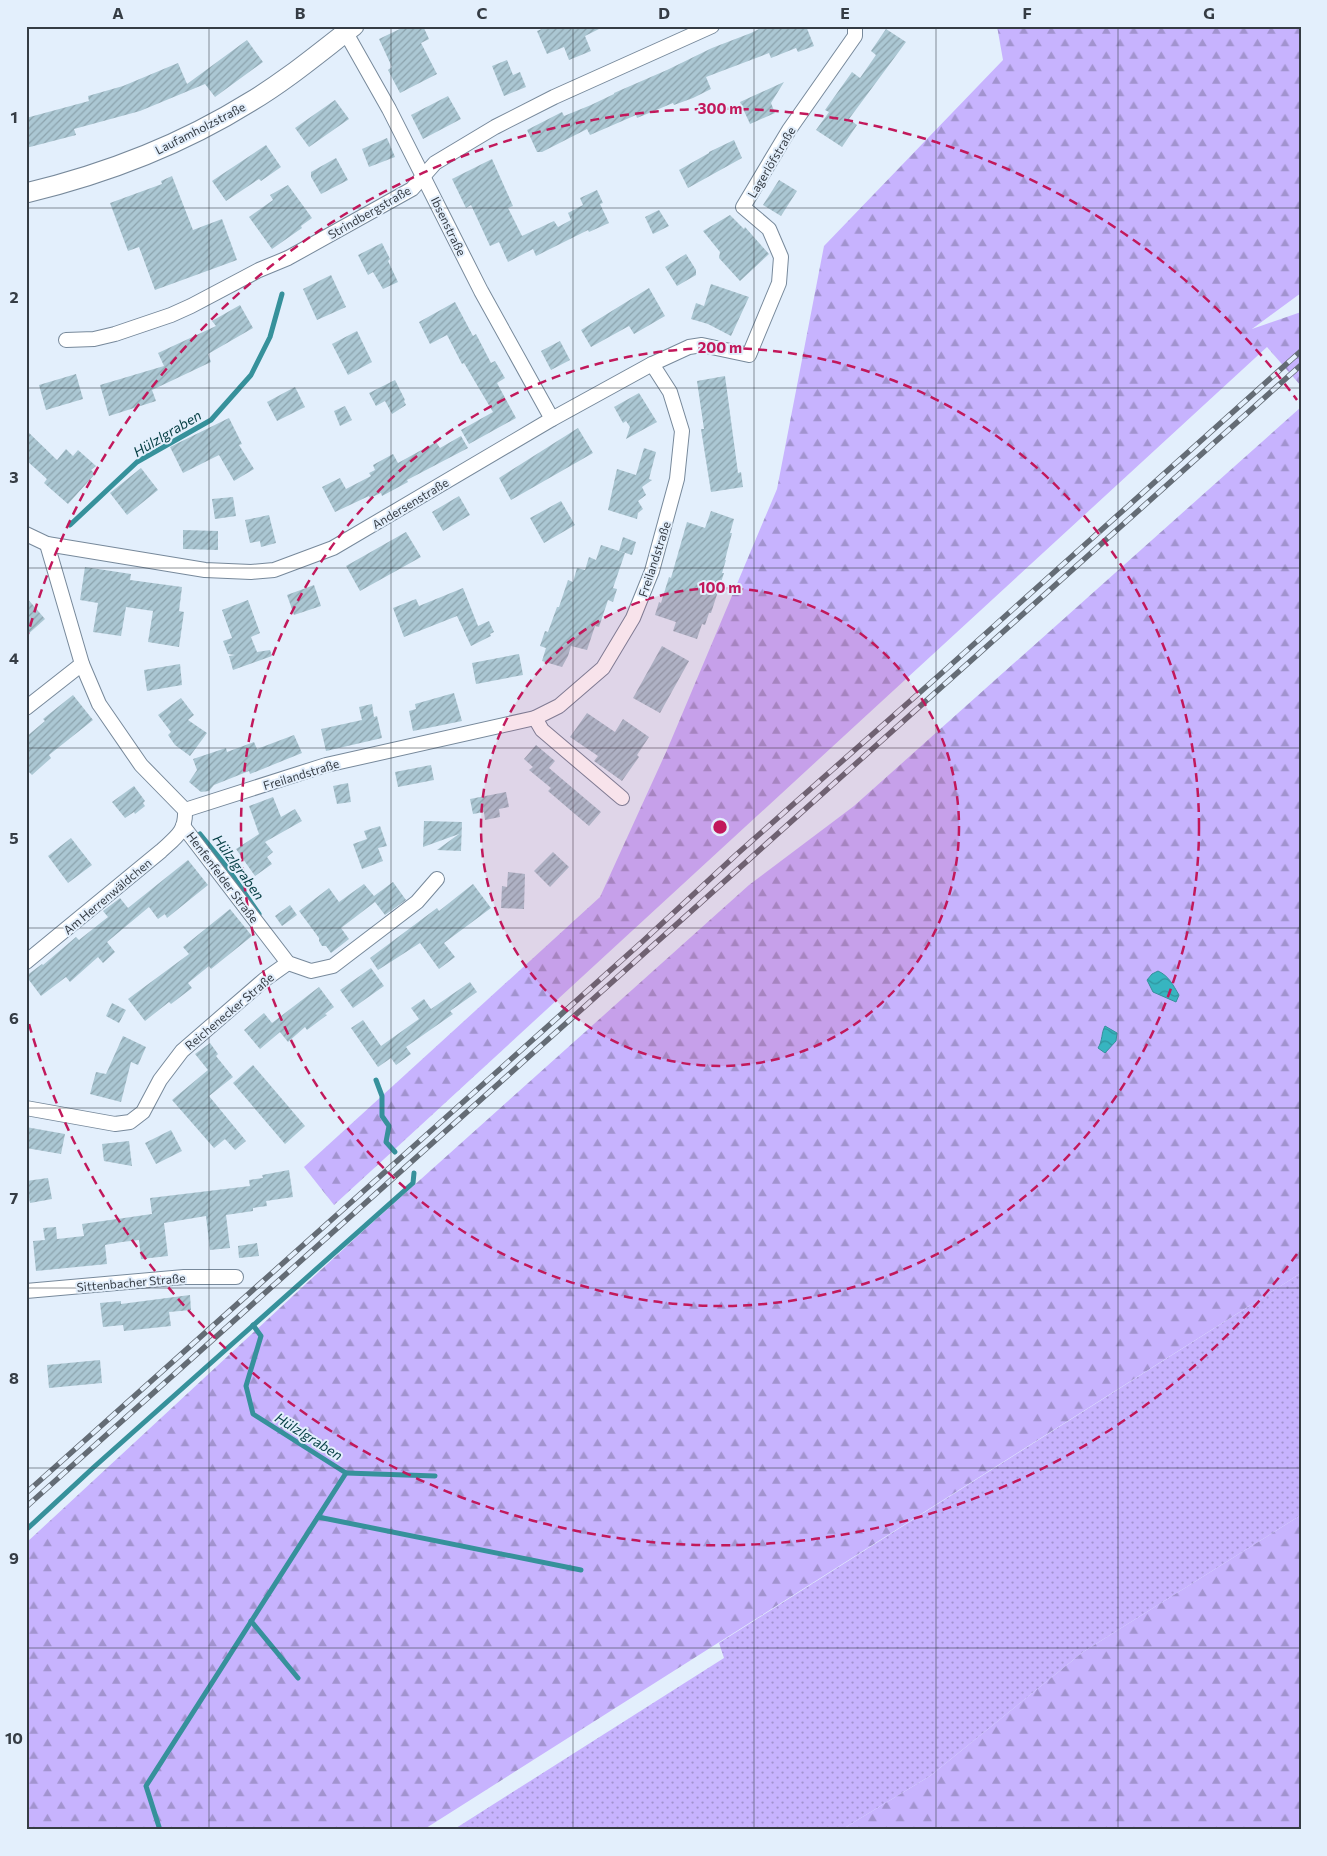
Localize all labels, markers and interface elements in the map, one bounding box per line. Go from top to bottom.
text: A [112,3,124,22]
text: B [295,3,306,22]
text: C [477,3,488,22]
text: D [658,3,670,22]
text: E [840,3,850,22]
text: F [1022,3,1032,22]
text: G [1203,3,1215,22]
street label: Laufamholzstraße [153,99,247,157]
text: 300 m [698,99,742,117]
text: 1 [10,107,18,126]
street label: Lagerlöfstraße [744,124,798,200]
street label: Strindbergstraße [325,183,413,241]
street label: Ibsenstraße [429,194,469,258]
text: 2 [9,287,19,306]
text: 200 m [698,338,742,356]
water label: Hülzlgraben [130,406,204,460]
text: 3 [9,467,19,486]
street label: Andersenstraße [369,475,451,531]
street label: Freilandstraße [635,519,673,599]
text: 100 m [699,578,741,596]
text: 4 [9,648,19,667]
street label: Freilandstraße [261,756,341,792]
centre of rings [711,818,729,836]
text: 5 [9,828,19,847]
street label: Henfenfelder Straße [184,829,262,925]
water label: Hülzlgraben [210,831,268,903]
street label: Am Herrenwäldchen [60,855,154,937]
street label: Reichenecker Straße [182,970,276,1052]
text: 6 [9,1008,19,1027]
text: 7 [10,1188,19,1207]
street label: Sittenbacher Straße [76,1270,186,1294]
text: 8 [9,1368,19,1387]
water label: Hülzlgraben [272,1409,346,1463]
text: 9 [9,1548,19,1567]
text: 10 [5,1728,23,1747]

